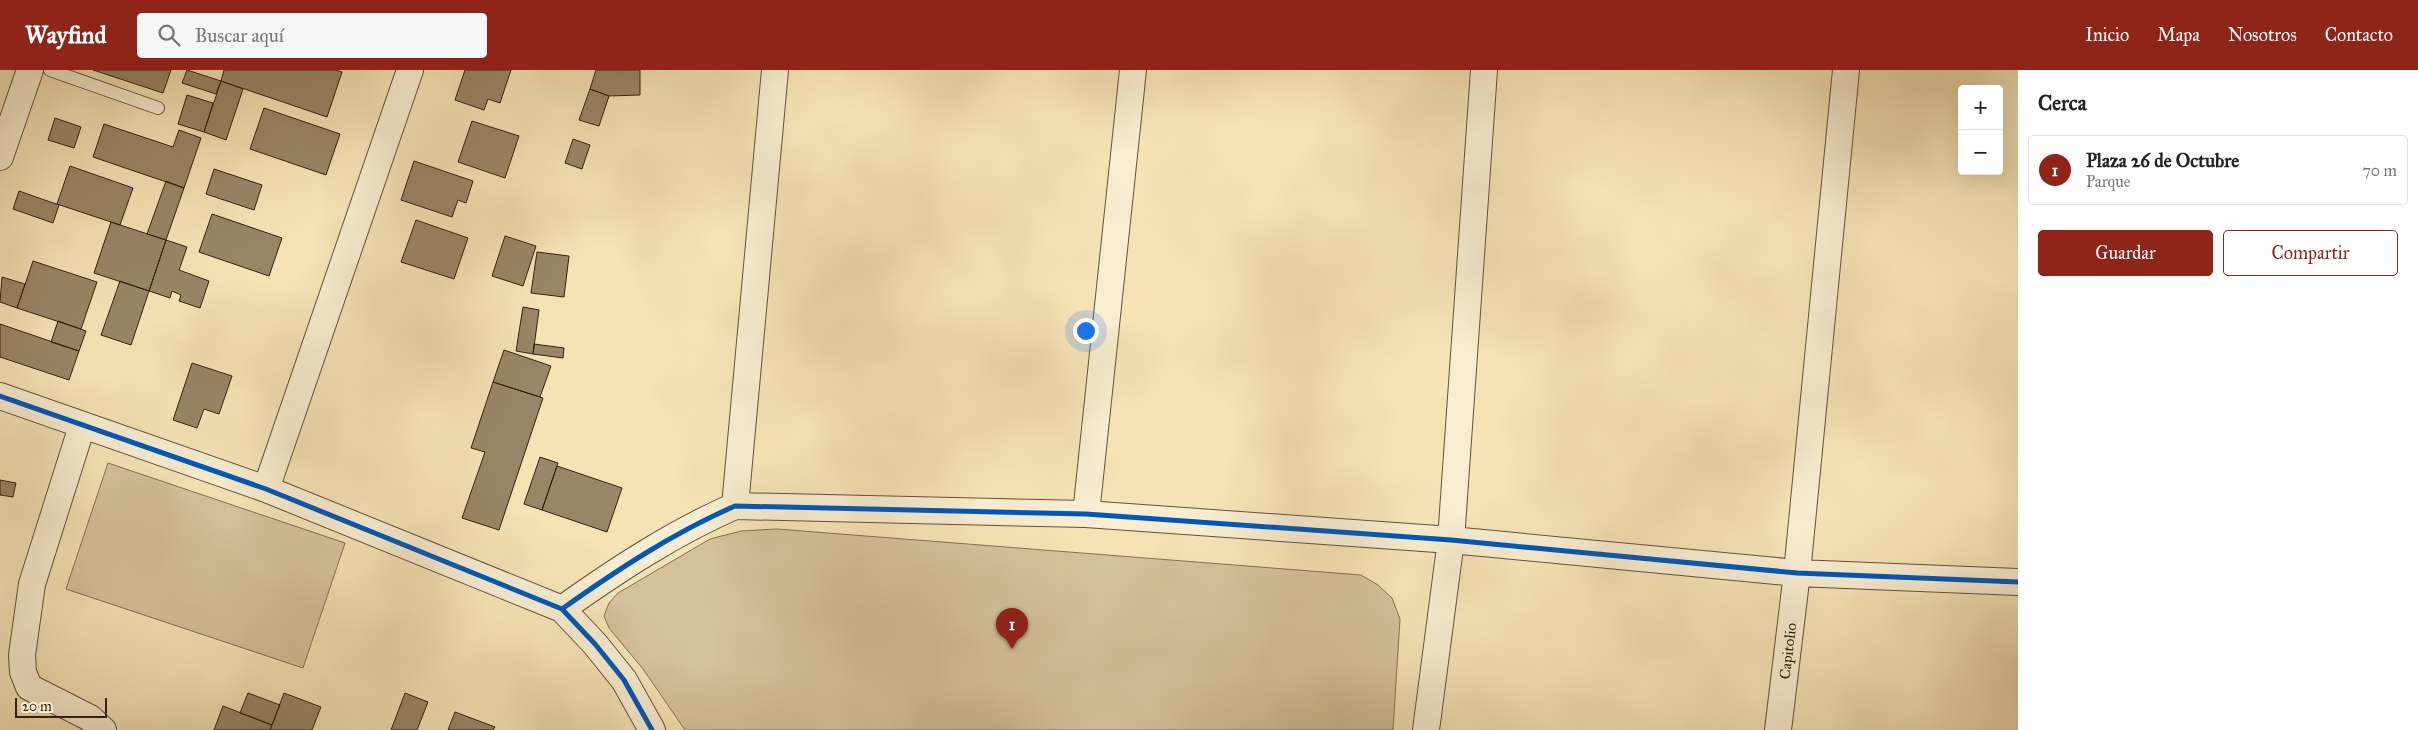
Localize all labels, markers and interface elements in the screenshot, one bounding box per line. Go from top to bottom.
search box [137,13,487,58]
text: Wayfind [25,20,107,50]
icon: search [155,21,183,49]
text: Buscar aquí [195,24,284,47]
text: Inicio [2085,24,2129,46]
text: Mapa [2157,24,2200,46]
text: Nosotros [2228,24,2297,46]
text: Contacto [2325,24,2393,46]
map controls [1958,85,2003,175]
button: + [1958,85,2003,130]
text: Cerca [2038,90,2087,116]
button: − [1958,130,2003,175]
text: Plaza 26 de Octubre [2086,149,2239,172]
text: 1 [2052,161,2058,180]
text: 70 m [2362,161,2397,180]
text: Parque [2086,172,2130,191]
button: Guardar [2038,230,2213,276]
button: Compartir [2223,230,2398,276]
your location [1073,318,1099,344]
pin: 1 [996,608,1028,649]
street label: Capitolio [1776,621,1800,680]
scale bar [15,695,108,718]
text: 20 m [22,698,52,715]

